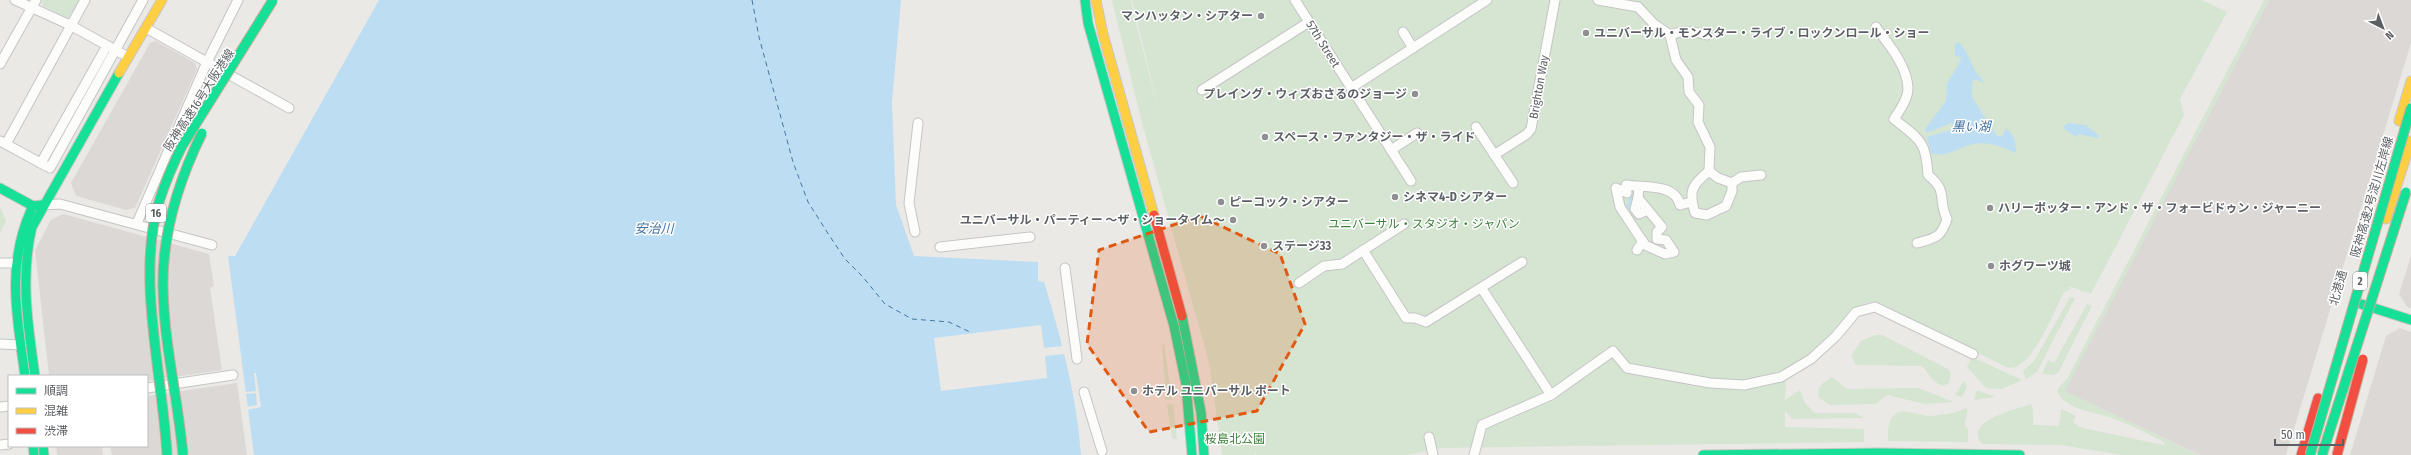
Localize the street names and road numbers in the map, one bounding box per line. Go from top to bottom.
street label: 57th Street [1303,18,1343,70]
street label: 阪神高速16号大阪港線 [161,46,237,154]
street label: Brighton Way [1526,53,1552,120]
street label: 阪神高速2号淀川左岸線 [2348,135,2396,259]
road number: 16 [146,204,166,222]
street label: 北港通 [2326,269,2350,307]
road number: 2 [2353,272,2367,290]

